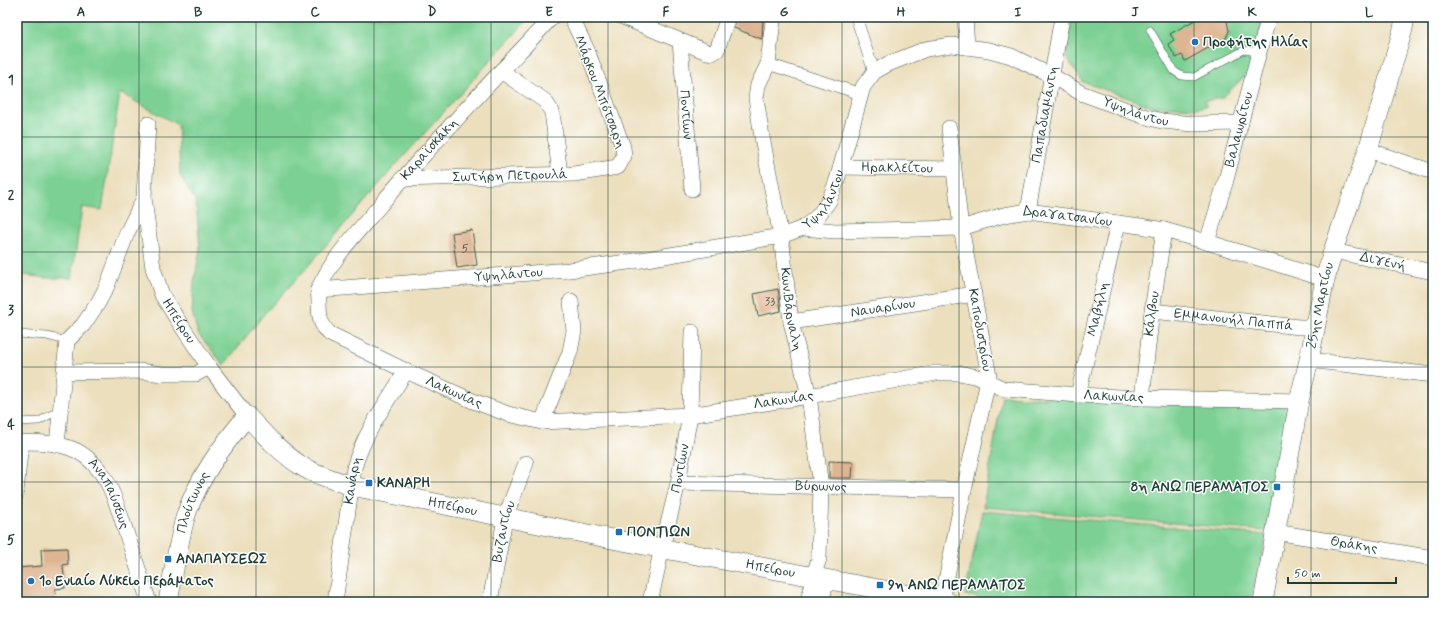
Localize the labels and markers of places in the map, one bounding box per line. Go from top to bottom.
place label: Προφήτης Ηλίας [1203,33,1308,51]
marker: Προφήτης Ηλίας [1190,37,1200,47]
place label: ΚΑΝΑΡΗ [377,474,430,492]
marker: ΚΑΝΑΡΗ [364,478,374,488]
place label: 8η ΑΝΩ ΠΕΡΑΜΑΤΟΣ [1130,478,1269,496]
marker: 8η ΑΝΩ ΠΕΡΑΜΑΤΟΣ [1272,482,1282,492]
place label: ΠΟΝΤΙΩΝ [627,523,690,541]
marker: ΠΟΝΤΙΩΝ [614,527,624,537]
place label: ΑΝΑΠΑΥΣΕΩΣ [176,550,268,568]
marker: ΑΝΑΠΑΥΣΕΩΣ [163,554,173,564]
place label: 1ο Ενιαίο Λύκειο Περάματος [39,572,214,590]
marker: 1ο Ενιαίο Λύκειο Περάματος [26,576,36,586]
place label: 9η ΑΝΩ ΠΕΡΑΜΑΤΟΣ [888,576,1026,594]
marker: 9η ΑΝΩ ΠΕΡΑΜΑΤΟΣ [875,580,885,590]

